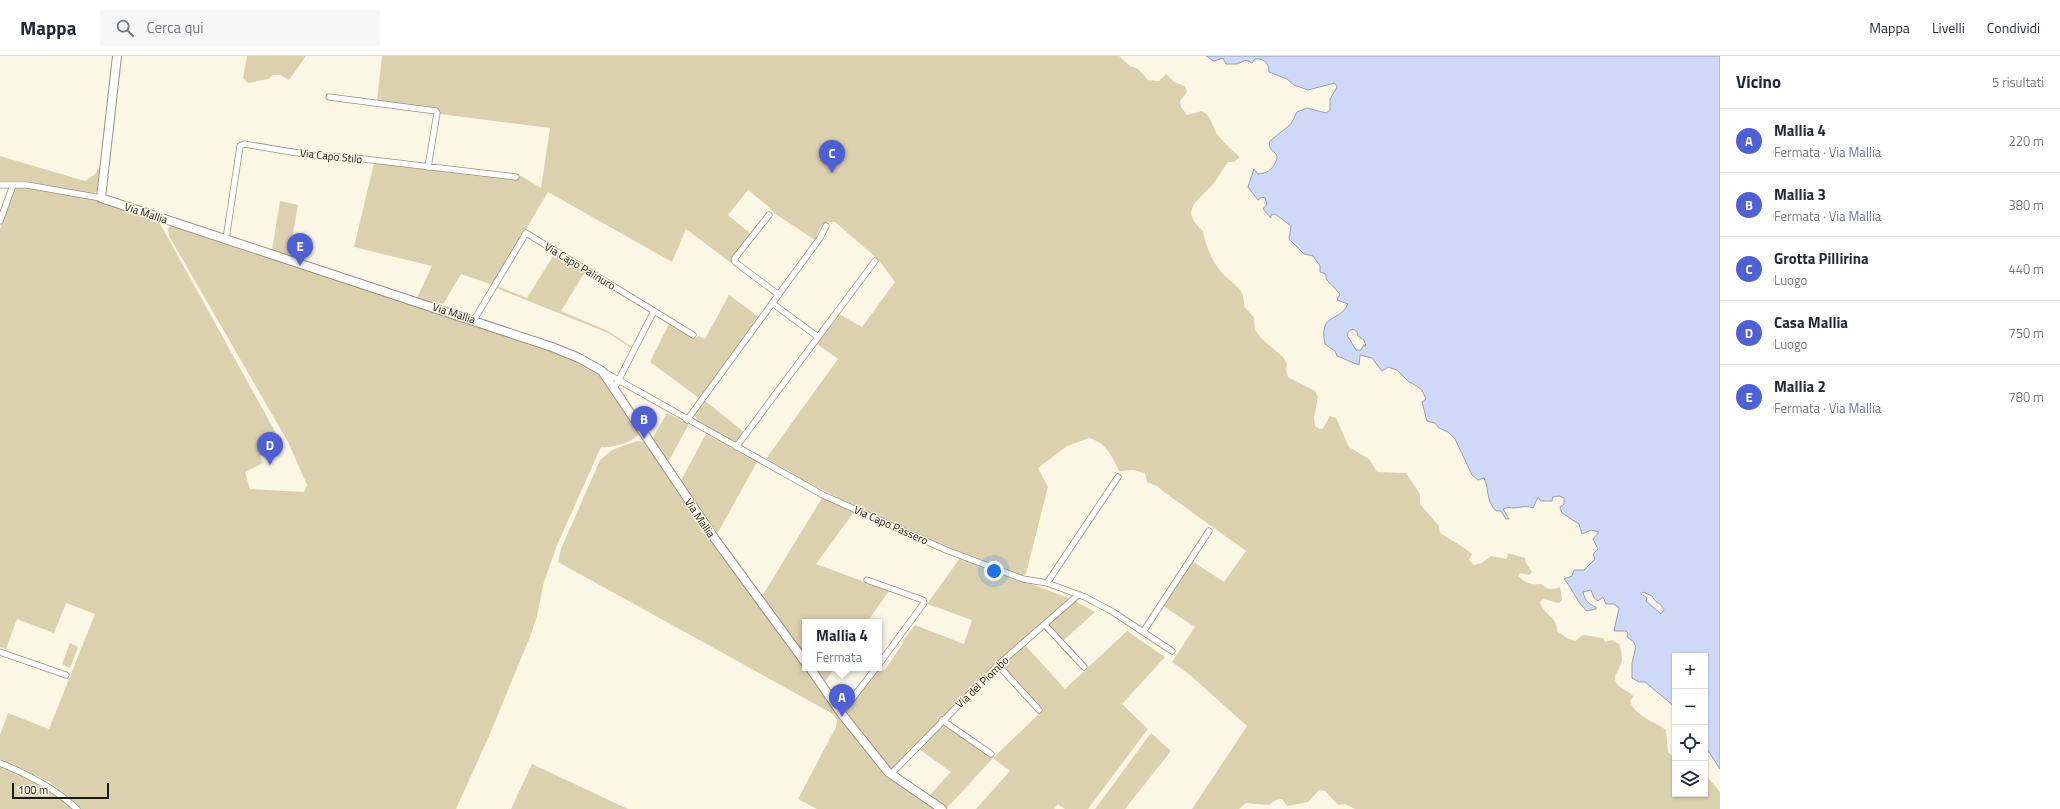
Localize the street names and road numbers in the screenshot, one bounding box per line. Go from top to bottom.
street label: Via Capo Stilo [299,145,363,167]
street label: Via Mallia [122,199,170,228]
street label: Via Capo Palinuro [541,238,619,294]
street label: Via Mallia [430,299,478,328]
street label: Via Mallia [681,495,719,541]
street label: Via Capo Passero [851,502,931,549]
street label: Via del Piombo [952,652,1012,712]

